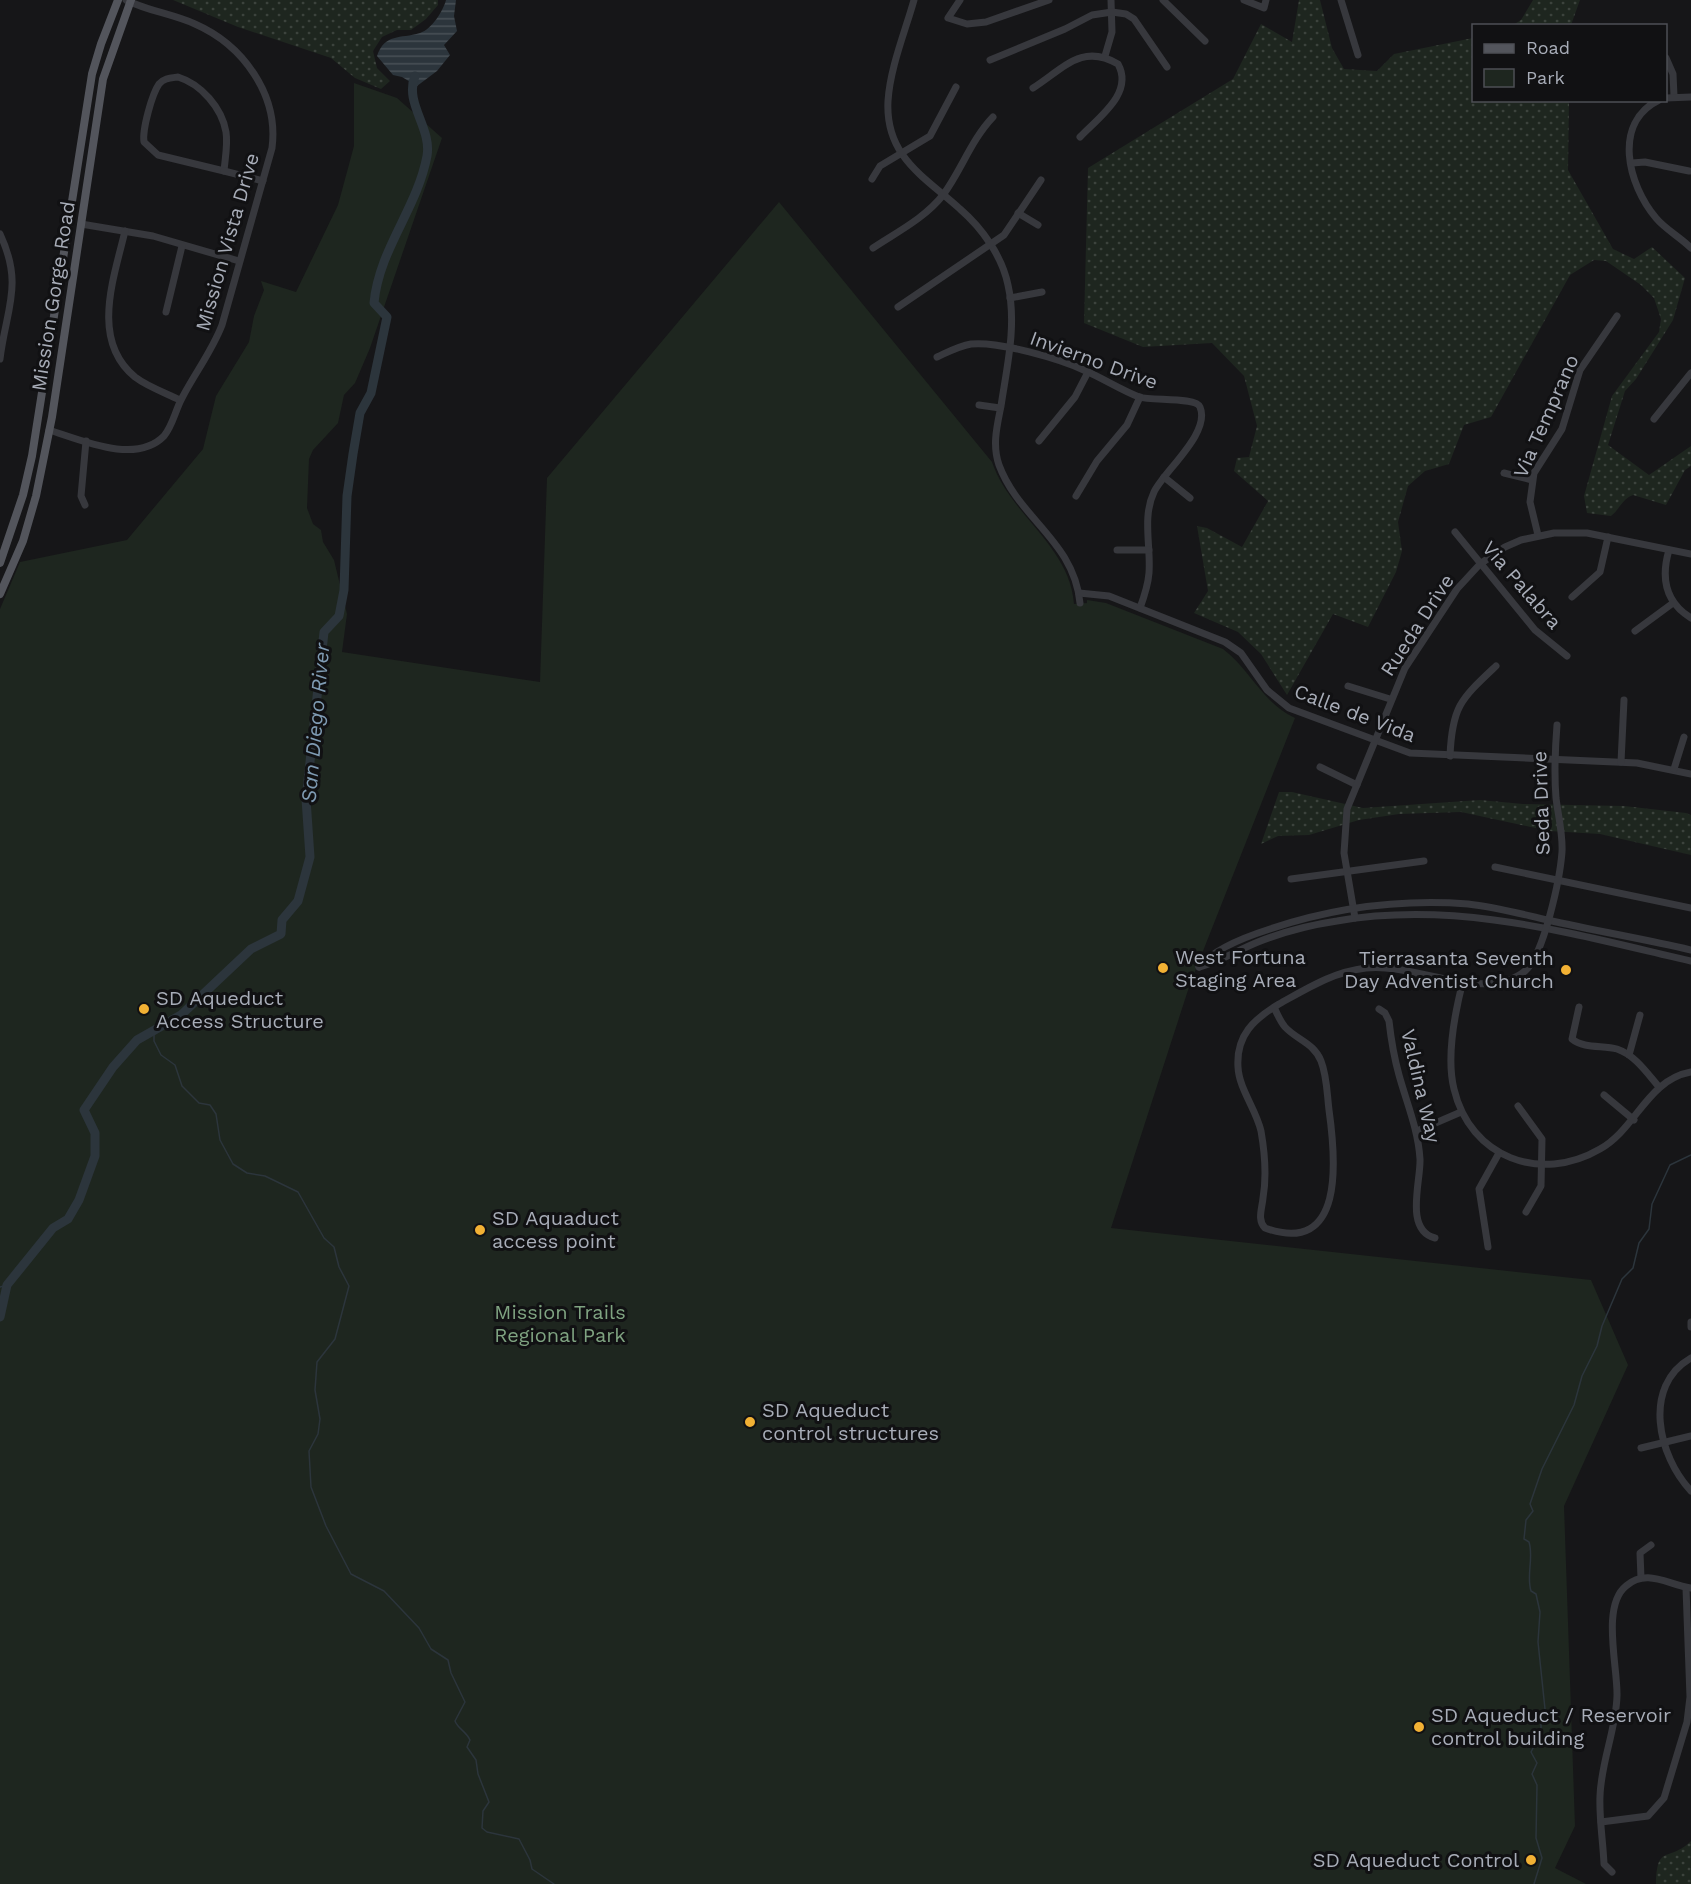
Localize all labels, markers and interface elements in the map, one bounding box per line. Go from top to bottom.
legend [1472,24,1667,102]
text: Road [1526,37,1570,58]
text: Park [1526,67,1565,88]
street label: Mission Vista Drive [190,150,264,334]
street label: Mission Gorge Road [26,199,80,393]
street label: Invierno Drive [1027,326,1161,394]
street label: Via Temprano [1508,351,1584,481]
street label: Via Palabra [1477,536,1567,634]
street label: Rueda Drive [1375,569,1459,681]
water label: San Diego River [296,641,335,804]
street label: Calle de Vida [1291,679,1419,747]
street label: Seda Drive [1527,750,1555,856]
place label: West Fortuna Staging Area [1175,945,1306,992]
place label: Tierrasanta Seventh Day Adventist Church [1344,946,1554,993]
marker: West Fortuna Staging Area [1156,961,1170,975]
marker: Tierrasanta Seventh Day Adventist Church [1559,963,1573,977]
place label: SD Aqueduct Access Structure [156,986,324,1033]
marker: SD Aqueduct Access Structure [137,1002,151,1016]
street label: Valdina Way [1396,1027,1446,1146]
place label: SD Aquaduct access point [492,1206,620,1253]
marker: SD Aquaduct access point [473,1223,487,1237]
park label: Mission Trails Regional Park [494,1300,626,1347]
place label: SD Aqueduct control structures [762,1398,939,1445]
marker: SD Aqueduct control structures [743,1415,757,1429]
place label: SD Aqueduct / Reservoir control building [1431,1703,1671,1750]
marker: SD Aqueduct / Reservoir control building [1412,1720,1426,1734]
place label: SD Aqueduct Control [1313,1848,1519,1872]
marker: SD Aqueduct Control [1524,1853,1538,1867]

